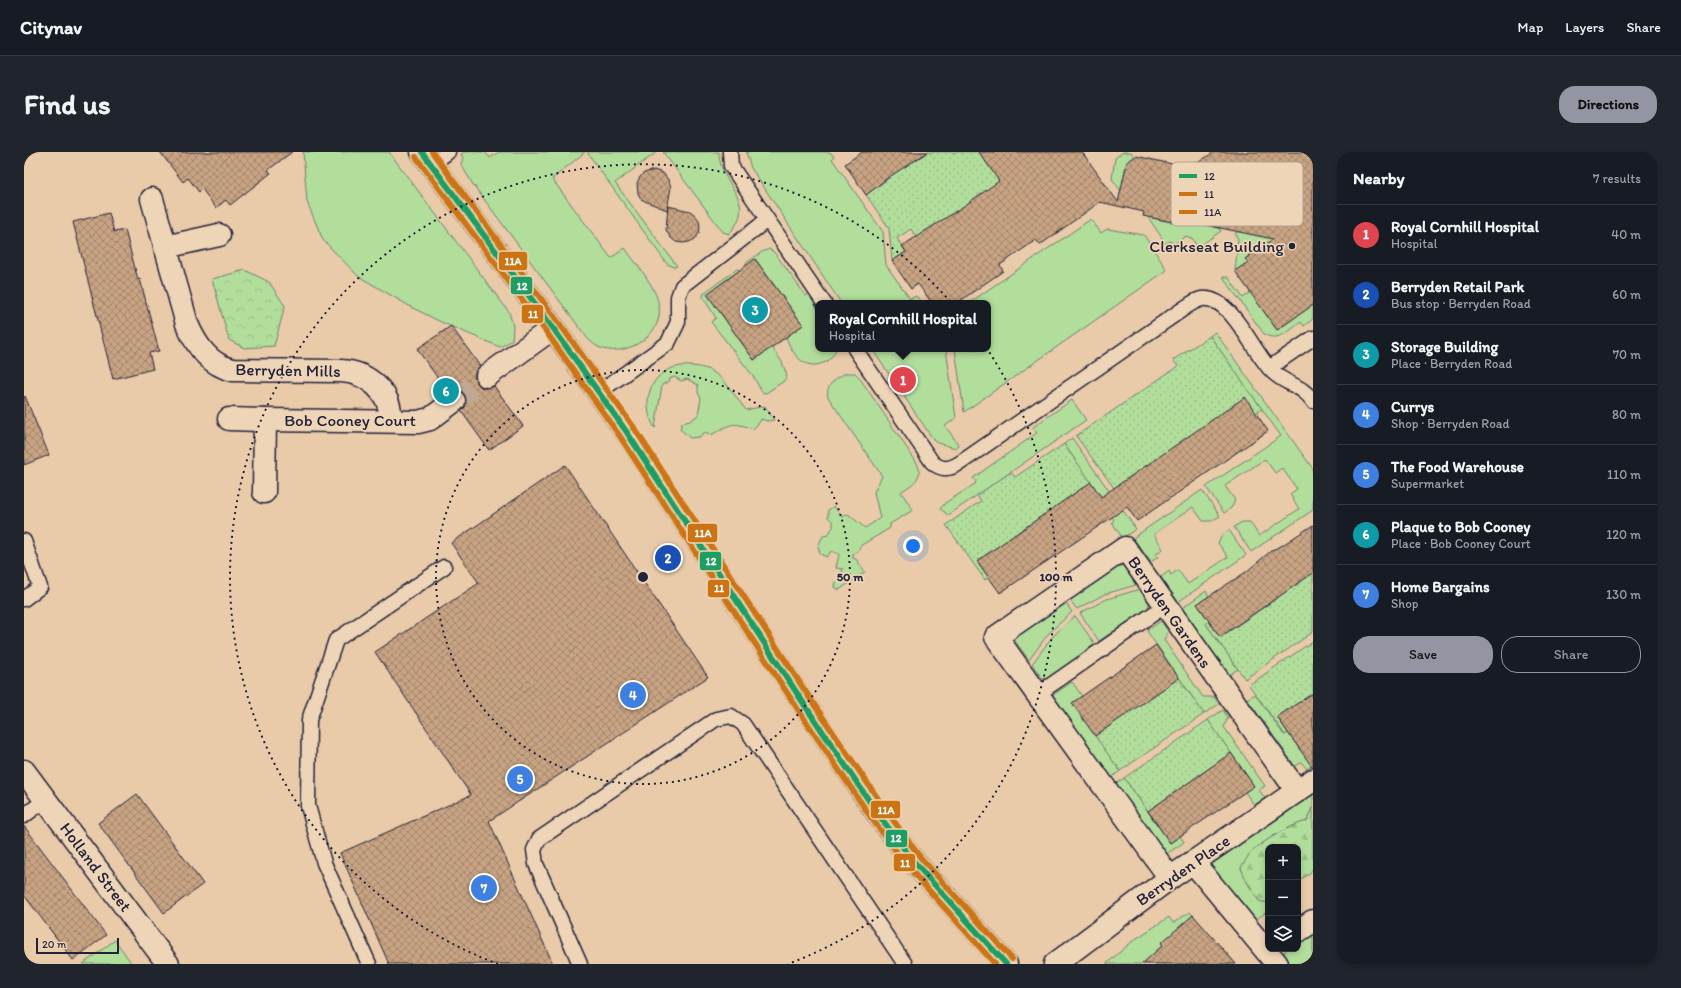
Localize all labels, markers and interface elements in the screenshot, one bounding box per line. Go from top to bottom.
text: Citynav [20,16,82,39]
text: Map [1518,19,1543,36]
text: Layers [1565,19,1604,36]
text: Share [1626,19,1661,36]
button: Directions [1559,86,1657,123]
text: Find us [24,87,111,121]
legend [1171,162,1303,226]
text: Nearby [1353,168,1405,188]
text: 12 [1204,170,1215,183]
text: 7 results [1593,171,1641,186]
text: 11 [1204,188,1214,201]
text: 11A [1204,206,1221,219]
text: Royal Cornhill Hospital [1391,218,1539,236]
text: 1 [1363,227,1369,242]
text: 40 m [1611,227,1641,242]
place label: Clerkseat Building [1149,236,1284,256]
text: Hospital [1391,236,1438,251]
marker: Clerkseat Building [1287,241,1297,251]
line badge: 11A [498,251,528,271]
text: 11A [504,255,523,268]
line badge: 12 [510,276,533,295]
text: Berryden Retail Park [1391,278,1524,296]
text: 12 [517,280,528,293]
text: 2 [1363,287,1369,302]
text: 60 m [1612,287,1641,302]
pin: 3 [742,295,768,325]
text: Bus stop · Berryden Road [1391,296,1531,311]
popup [815,300,991,352]
line badge: 11 [521,304,544,324]
text: 11 [528,308,539,321]
text: Royal Cornhill Hospital [829,310,977,328]
text: Hospital [829,328,876,343]
text: Storage Building [1391,338,1498,356]
text: 3 [1362,347,1370,362]
text: 70 m [1613,347,1641,362]
text: Place · Berryden Road [1391,356,1512,371]
street label: Berryden Mills [235,359,341,381]
pin: 1 [890,365,916,395]
pin: 6 [433,376,459,406]
text: Currys [1391,398,1434,416]
text: 4 [1362,407,1370,422]
text: 80 m [1612,407,1641,422]
street label: Bob Cooney Court [284,410,416,430]
text: Shop · Berryden Road [1391,416,1510,431]
text: The Food Warehouse [1391,458,1524,476]
text: 5 [1363,467,1369,482]
text: 110 m [1607,467,1641,482]
text: Supermarket [1391,476,1464,491]
text: Plaque to Bob Cooney [1391,518,1530,536]
line badge: 11A [687,523,718,543]
text: 11A [694,527,713,540]
text: 6 [1363,527,1369,542]
text: 120 m [1606,527,1641,542]
your location [903,536,923,556]
text: Place · Bob Cooney Court [1391,536,1531,551]
pin: 2 [655,543,681,573]
line badge: 12 [699,551,722,571]
street label: Berryden Gardens [1124,552,1216,672]
text: 12 [706,555,717,568]
centre of rings [636,570,650,584]
text: 50 m [837,570,864,584]
text: 100 m [1039,570,1073,584]
text: Home Bargains [1391,578,1490,596]
line badge: 11 [707,579,730,598]
text: 11 [714,582,725,595]
text: 7 [1363,587,1369,602]
text: 130 m [1606,587,1641,602]
text: Shop [1391,596,1418,611]
button: Save [1353,636,1493,673]
button: Share [1501,636,1641,673]
pin: 4 [620,680,646,710]
pin: 5 [507,764,533,794]
line badge: 11A [870,800,901,819]
text: 11A [877,804,896,817]
street label: Holland Street [56,818,136,916]
line badge: 12 [885,829,908,848]
street label: Berryden Place [1132,830,1234,910]
text: 12 [891,832,902,845]
map controls [1265,844,1301,952]
button: + [1265,844,1301,880]
line badge: 11 [893,853,916,872]
text: 11 [900,857,911,870]
pin: 7 [471,873,497,903]
button: − [1265,880,1301,916]
button: layers [1265,916,1301,952]
scale bar [36,936,119,955]
text: 20 m [42,938,66,951]

